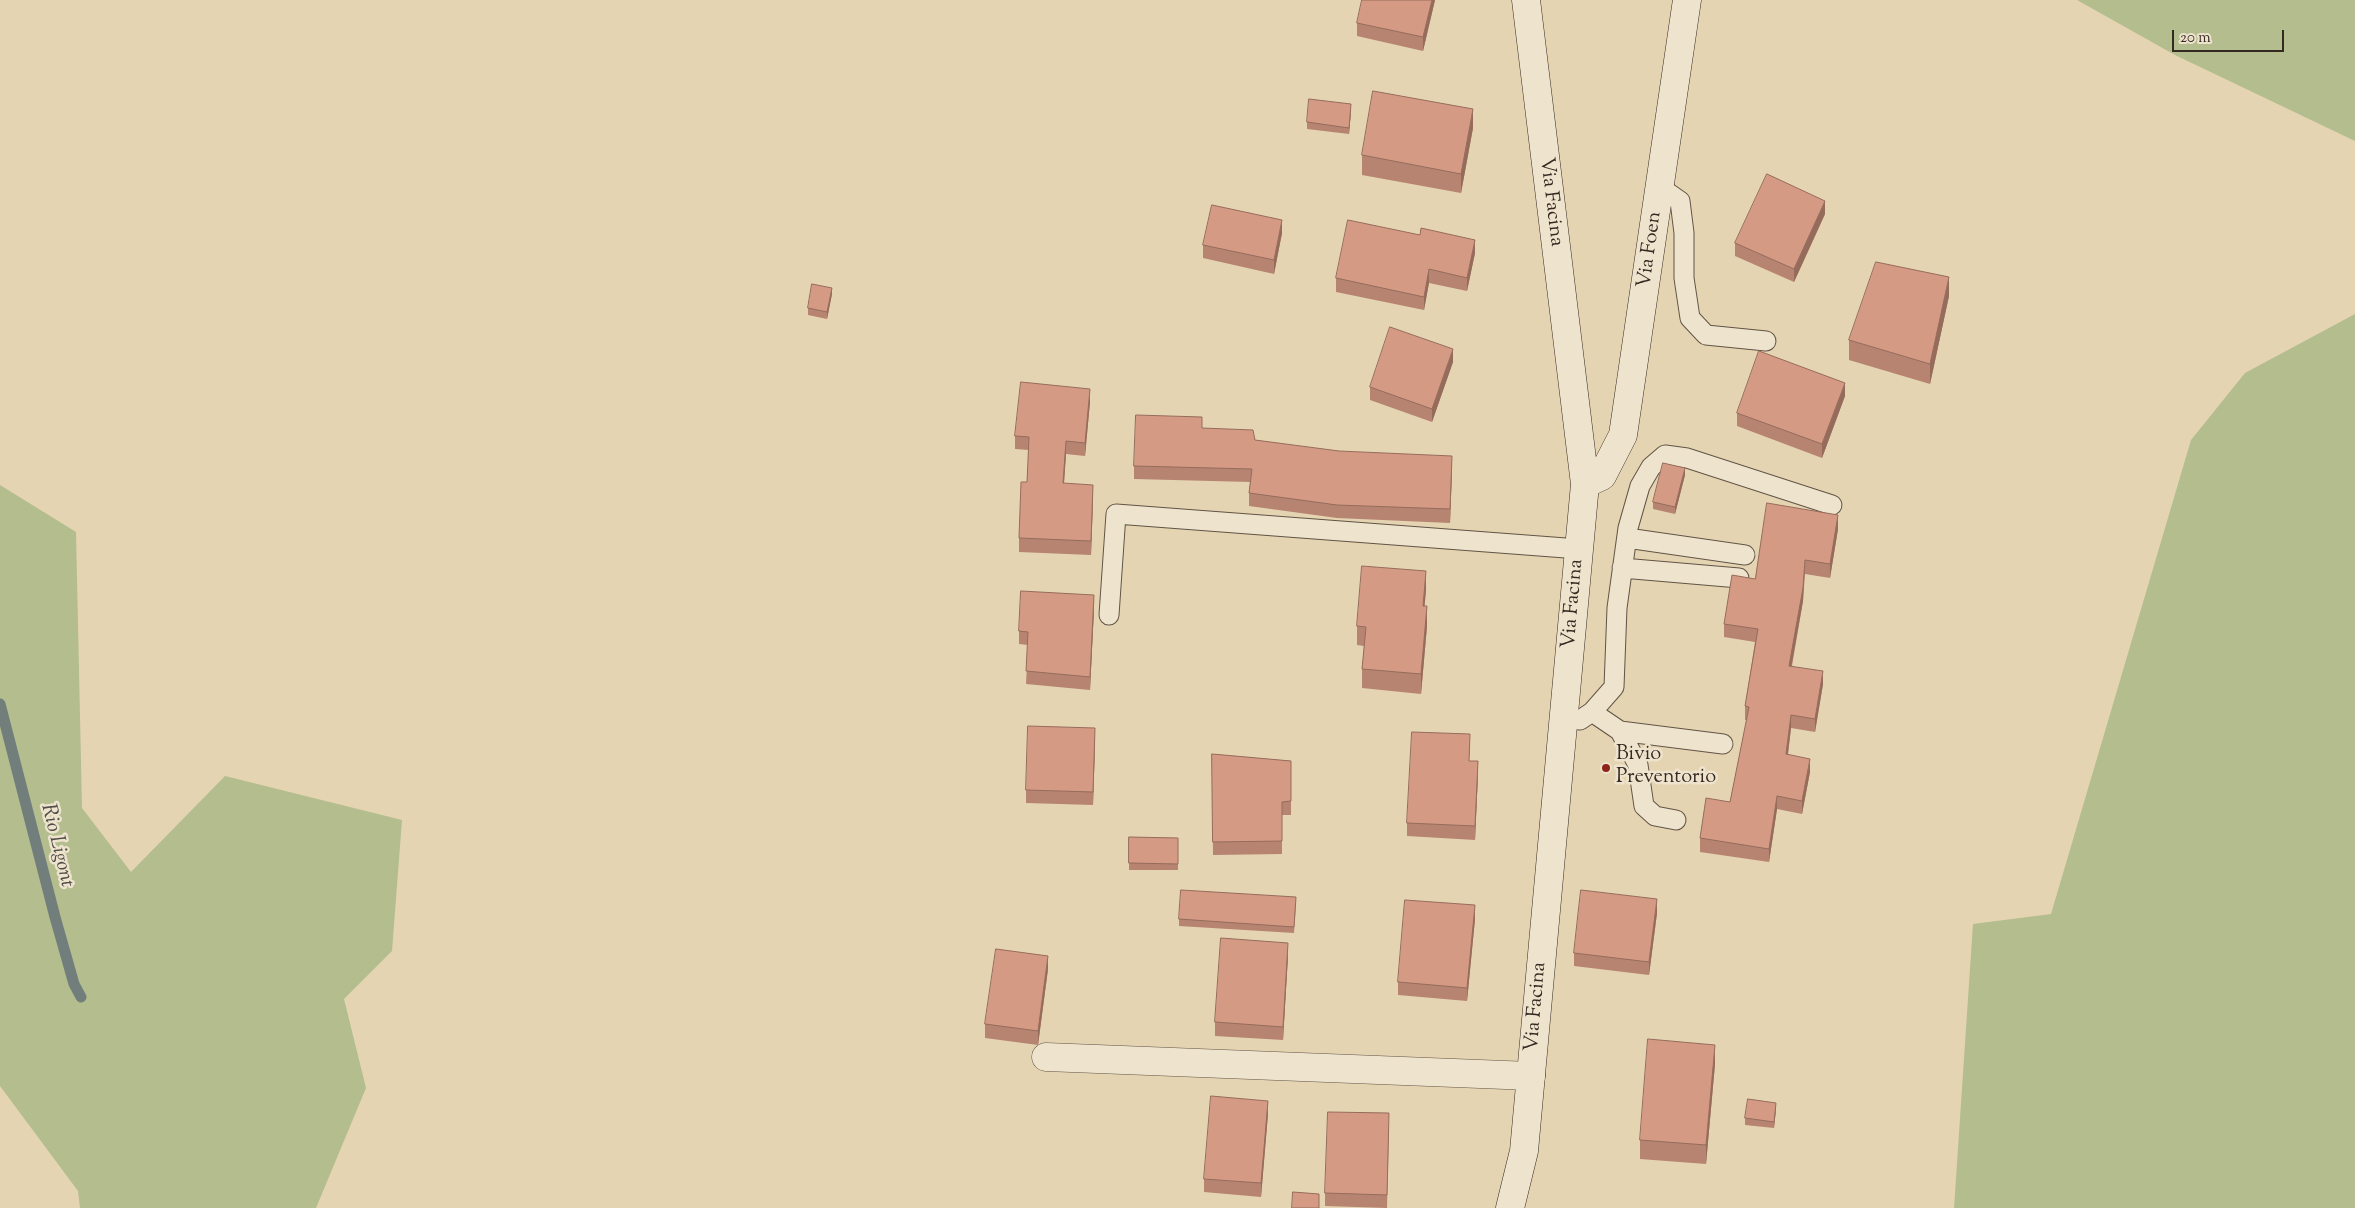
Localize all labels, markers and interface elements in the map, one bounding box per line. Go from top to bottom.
scale bar [2175,20,2288,52]
text: 20 m [2180,28,2211,49]
street label: Via Facina [1533,156,1567,248]
street label: Via Foen [1634,210,1668,290]
street label: Via Facina [1558,558,1590,650]
place label: Bivio Preventorio [1616,744,1716,791]
marker: Bivio Preventorio [1600,762,1612,774]
water label: Rio Ligont [33,802,79,890]
street label: Via Facina [1521,961,1553,1053]

